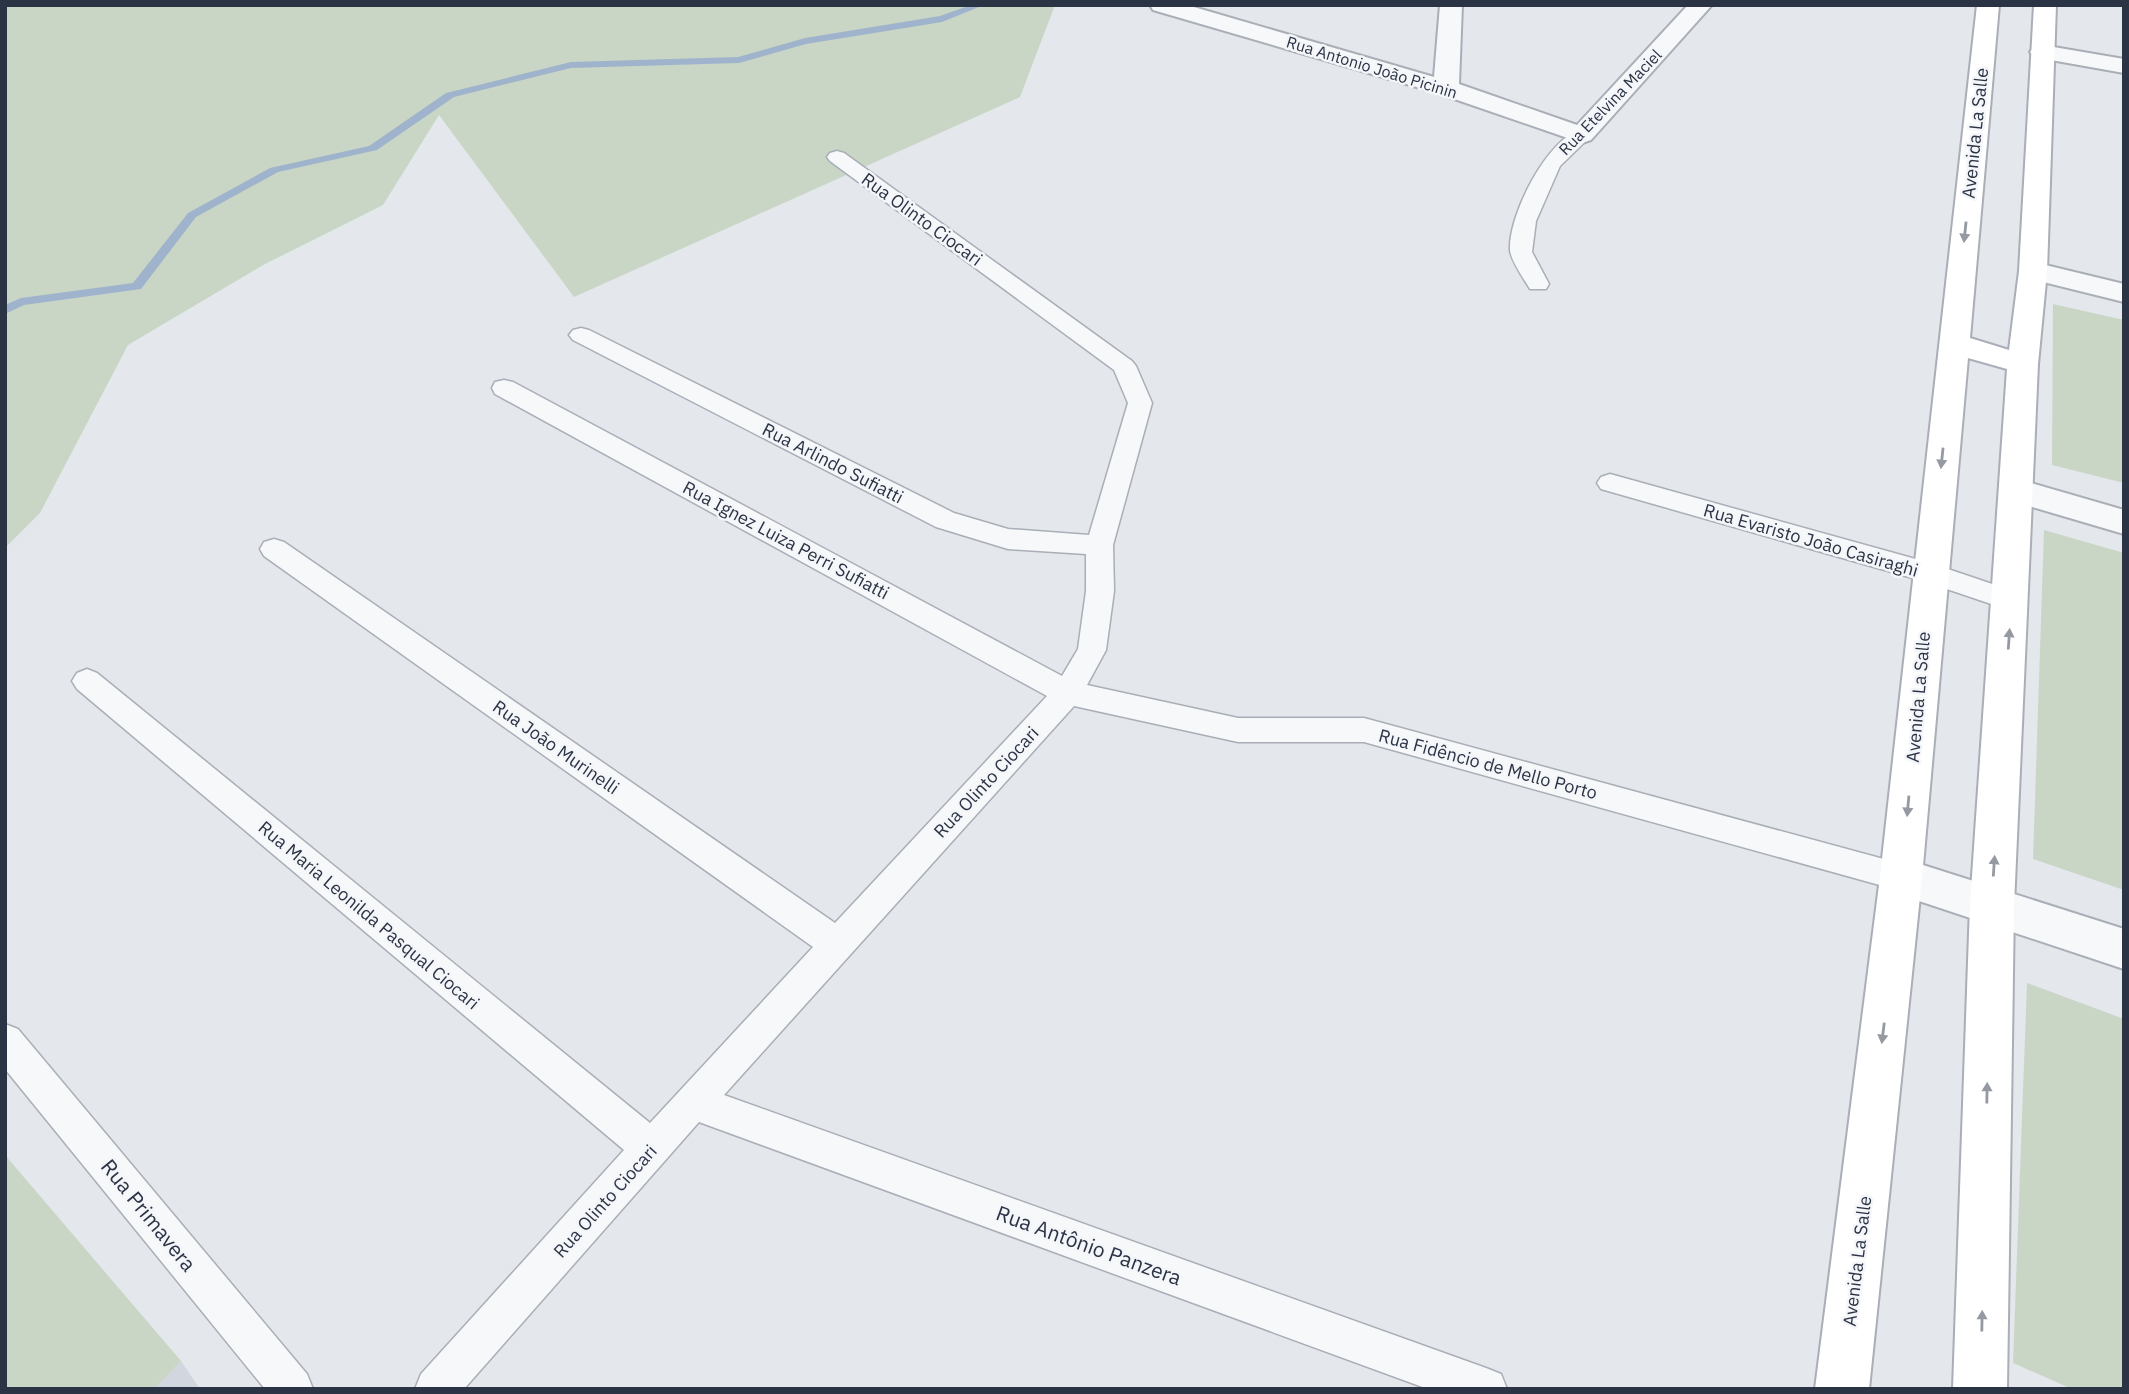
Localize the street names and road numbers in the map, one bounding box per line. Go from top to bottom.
street label: Rua Antonio João Picinin [1284,31,1460,103]
street label: Rua Etelvina Maciel [1554,45,1666,159]
street label: Avenida La Salle [1957,66,1993,199]
street label: Rua Olinto Ciocari [857,167,987,271]
street label: Rua Arlindo Sufiatti [758,417,908,509]
street label: Rua Ignez Luiza Perri Sufiatti [679,476,893,604]
street label: Rua Evaristo João Casiraghi [1701,498,1921,582]
street label: Avenida La Salle [1901,630,1935,763]
street label: Rua João Murinelli [488,695,624,799]
street label: Rua Olinto Ciocari [928,721,1044,843]
street label: Rua Fidêncio de Mello Porto [1376,724,1600,804]
street label: Rua Maria Leonilda Pasqual Ciocari [254,816,484,1014]
street label: Rua Olinto Ciocari [548,1140,662,1262]
street label: Rua Primavera [95,1153,203,1277]
street label: Avenida La Salle [1838,1194,1876,1328]
street label: Rua Antônio Panzera [992,1198,1186,1292]

